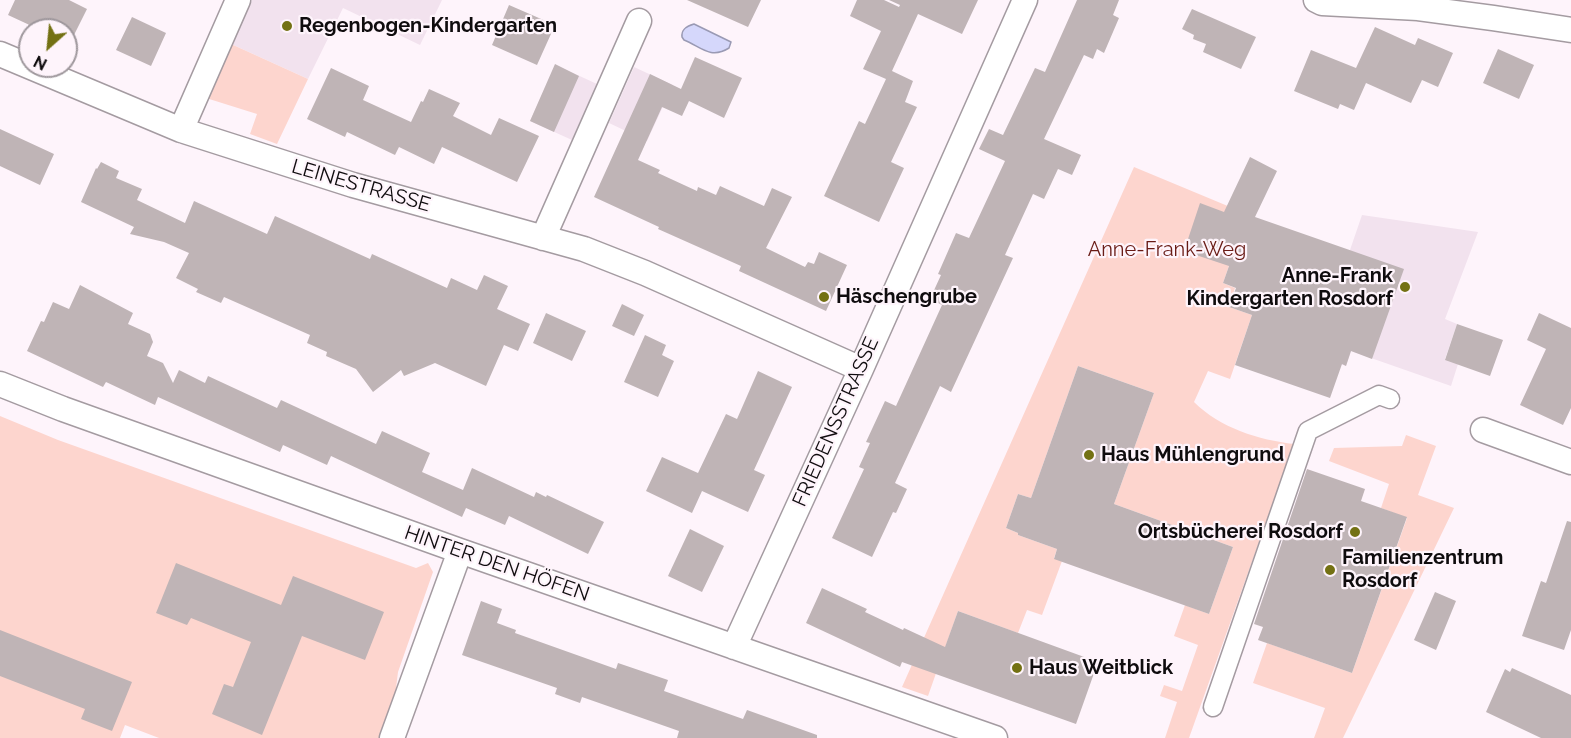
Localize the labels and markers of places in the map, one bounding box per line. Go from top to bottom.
place label: Regenbogen-Kindergarten [299,14,557,38]
marker: Regenbogen-Kindergarten [280,19,294,33]
place label: Anne-Frank Kindergarten Rosdorf [1187,264,1393,311]
marker: Anne-Frank Kindergarten Rosdorf [1398,280,1412,294]
place label: Häschengrube [836,285,977,309]
marker: Häschengrube [817,290,831,304]
place label: Haus Mühlengrund [1101,443,1284,467]
marker: Haus Mühlengrund [1082,448,1096,462]
place label: Ortsbücherei Rosdorf [1138,520,1343,544]
marker: Ortsbücherei Rosdorf [1348,525,1362,539]
place label: Familienzentrum Rosdorf [1342,546,1503,593]
marker: Familienzentrum Rosdorf [1323,563,1337,577]
place label: Haus Weitblick [1029,656,1173,680]
marker: Haus Weitblick [1010,661,1024,675]

